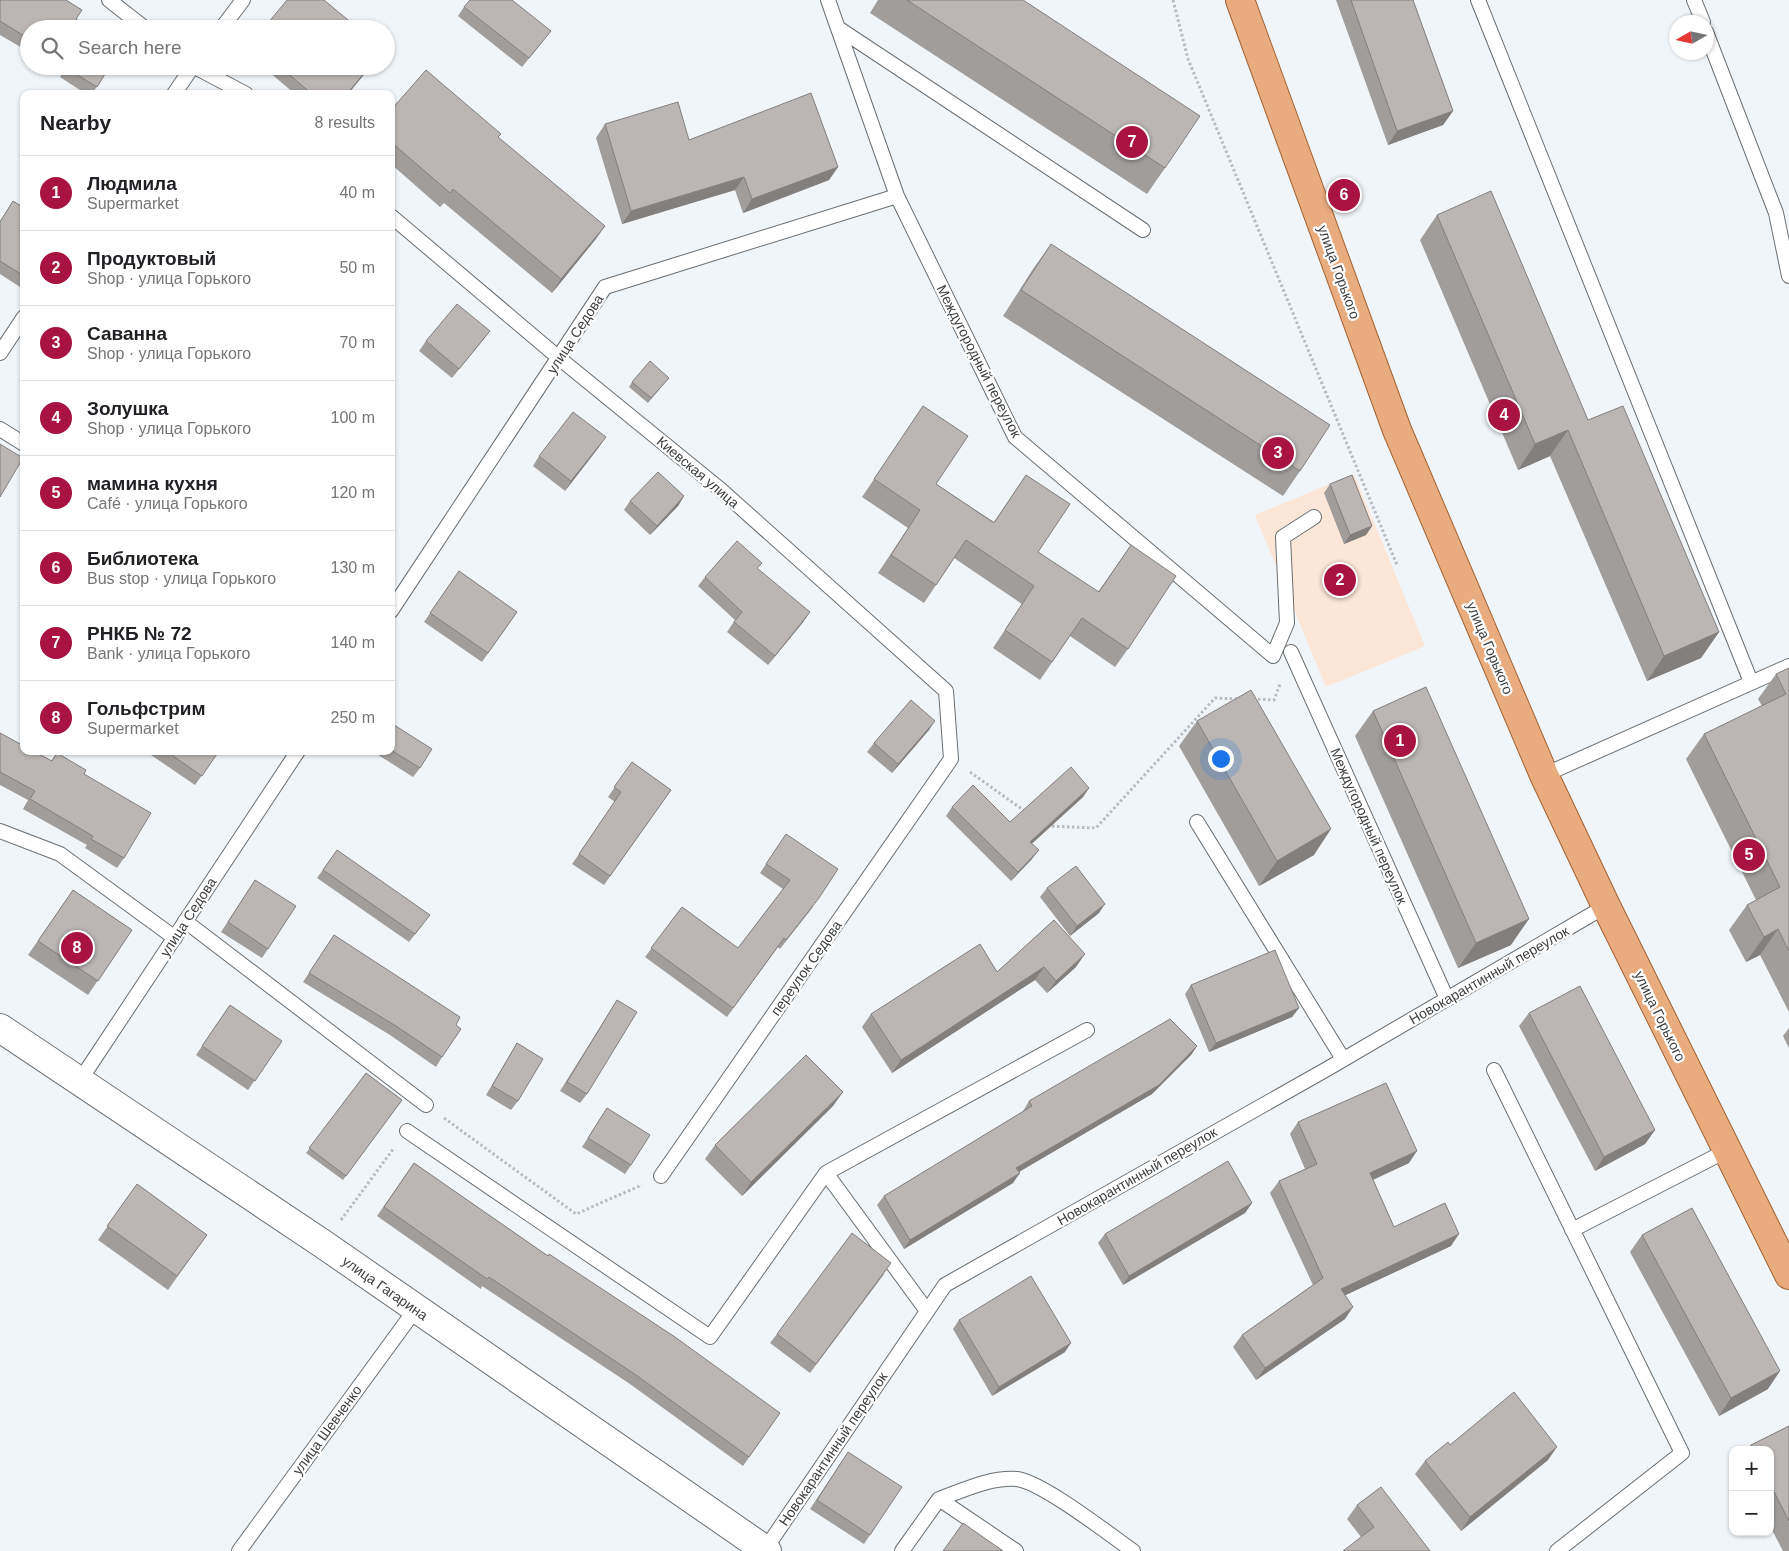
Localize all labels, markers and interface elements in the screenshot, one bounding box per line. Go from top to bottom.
north arrow [1669,15,1714,60]
search box [20,20,395,75]
icon: search [38,34,66,62]
text: Search here [78,37,182,58]
text: Nearby [40,111,111,134]
text: 8 results [315,114,375,131]
pin: 7 [1116,123,1148,161]
text: Людмила [87,173,177,194]
pin: 6 [1328,176,1360,214]
text: 1 [52,184,60,201]
text: 40 m [339,184,375,201]
text: Supermarket [87,195,179,212]
street label: улица Горького [1315,223,1363,321]
text: Продуктовый [87,248,216,269]
text: 2 [52,259,60,276]
text: 50 m [339,259,375,276]
text: Shop · улица Горького [87,270,251,287]
street label: Междугородный переулок [933,282,1025,441]
street label: улица Седова [544,291,607,377]
text: Саванна [87,323,167,344]
text: 3 [52,334,60,351]
text: 70 m [339,334,375,351]
text: Shop · улица Горького [87,345,251,362]
pin: 4 [1488,396,1520,434]
text: Золушка [87,398,168,419]
text: 4 [52,409,60,426]
text: 100 m [331,409,375,426]
text: Shop · улица Горького [87,420,251,437]
street label: Киевская улица [654,433,742,511]
pin: 3 [1262,434,1294,472]
text: мамина кухня [87,473,218,494]
text: 5 [52,484,60,501]
text: 120 m [331,484,375,501]
text: Café · улица Горького [87,495,248,512]
text: Библиотека [87,548,198,569]
text: 6 [52,559,60,576]
text: 130 m [331,559,375,576]
pin: 2 [1324,561,1356,599]
text: Bus stop · улица Горького [87,570,276,587]
street label: улица Горького [1463,600,1517,697]
text: РНКБ № 72 [87,623,192,644]
text: 7 [52,634,60,651]
text: 140 m [331,634,375,651]
text: Bank · улица Горького [87,645,250,662]
text: Гольфстрим [87,698,206,719]
text: 8 [52,709,60,726]
text: 250 m [331,709,375,726]
text: Supermarket [87,720,179,737]
pin: 1 [1384,722,1416,760]
street label: Междугородный переулок [1327,745,1411,907]
your location [1208,746,1234,772]
pin: 5 [1733,836,1765,874]
street label: улица Седова [157,874,220,960]
street label: переулок Седова [767,917,845,1019]
street label: Новокарантинный переулок [1406,922,1572,1027]
pin: 8 [61,929,93,967]
street label: улица Горького [1631,968,1689,1064]
street label: Новокарантинный переулок [1054,1123,1220,1228]
street label: улица Гагарина [339,1253,431,1324]
street label: Новокарантинный переулок [776,1369,891,1529]
street label: улица Шевченко [289,1382,365,1478]
map controls [1729,1446,1774,1536]
button: + [1729,1446,1774,1491]
button: − [1729,1491,1774,1536]

